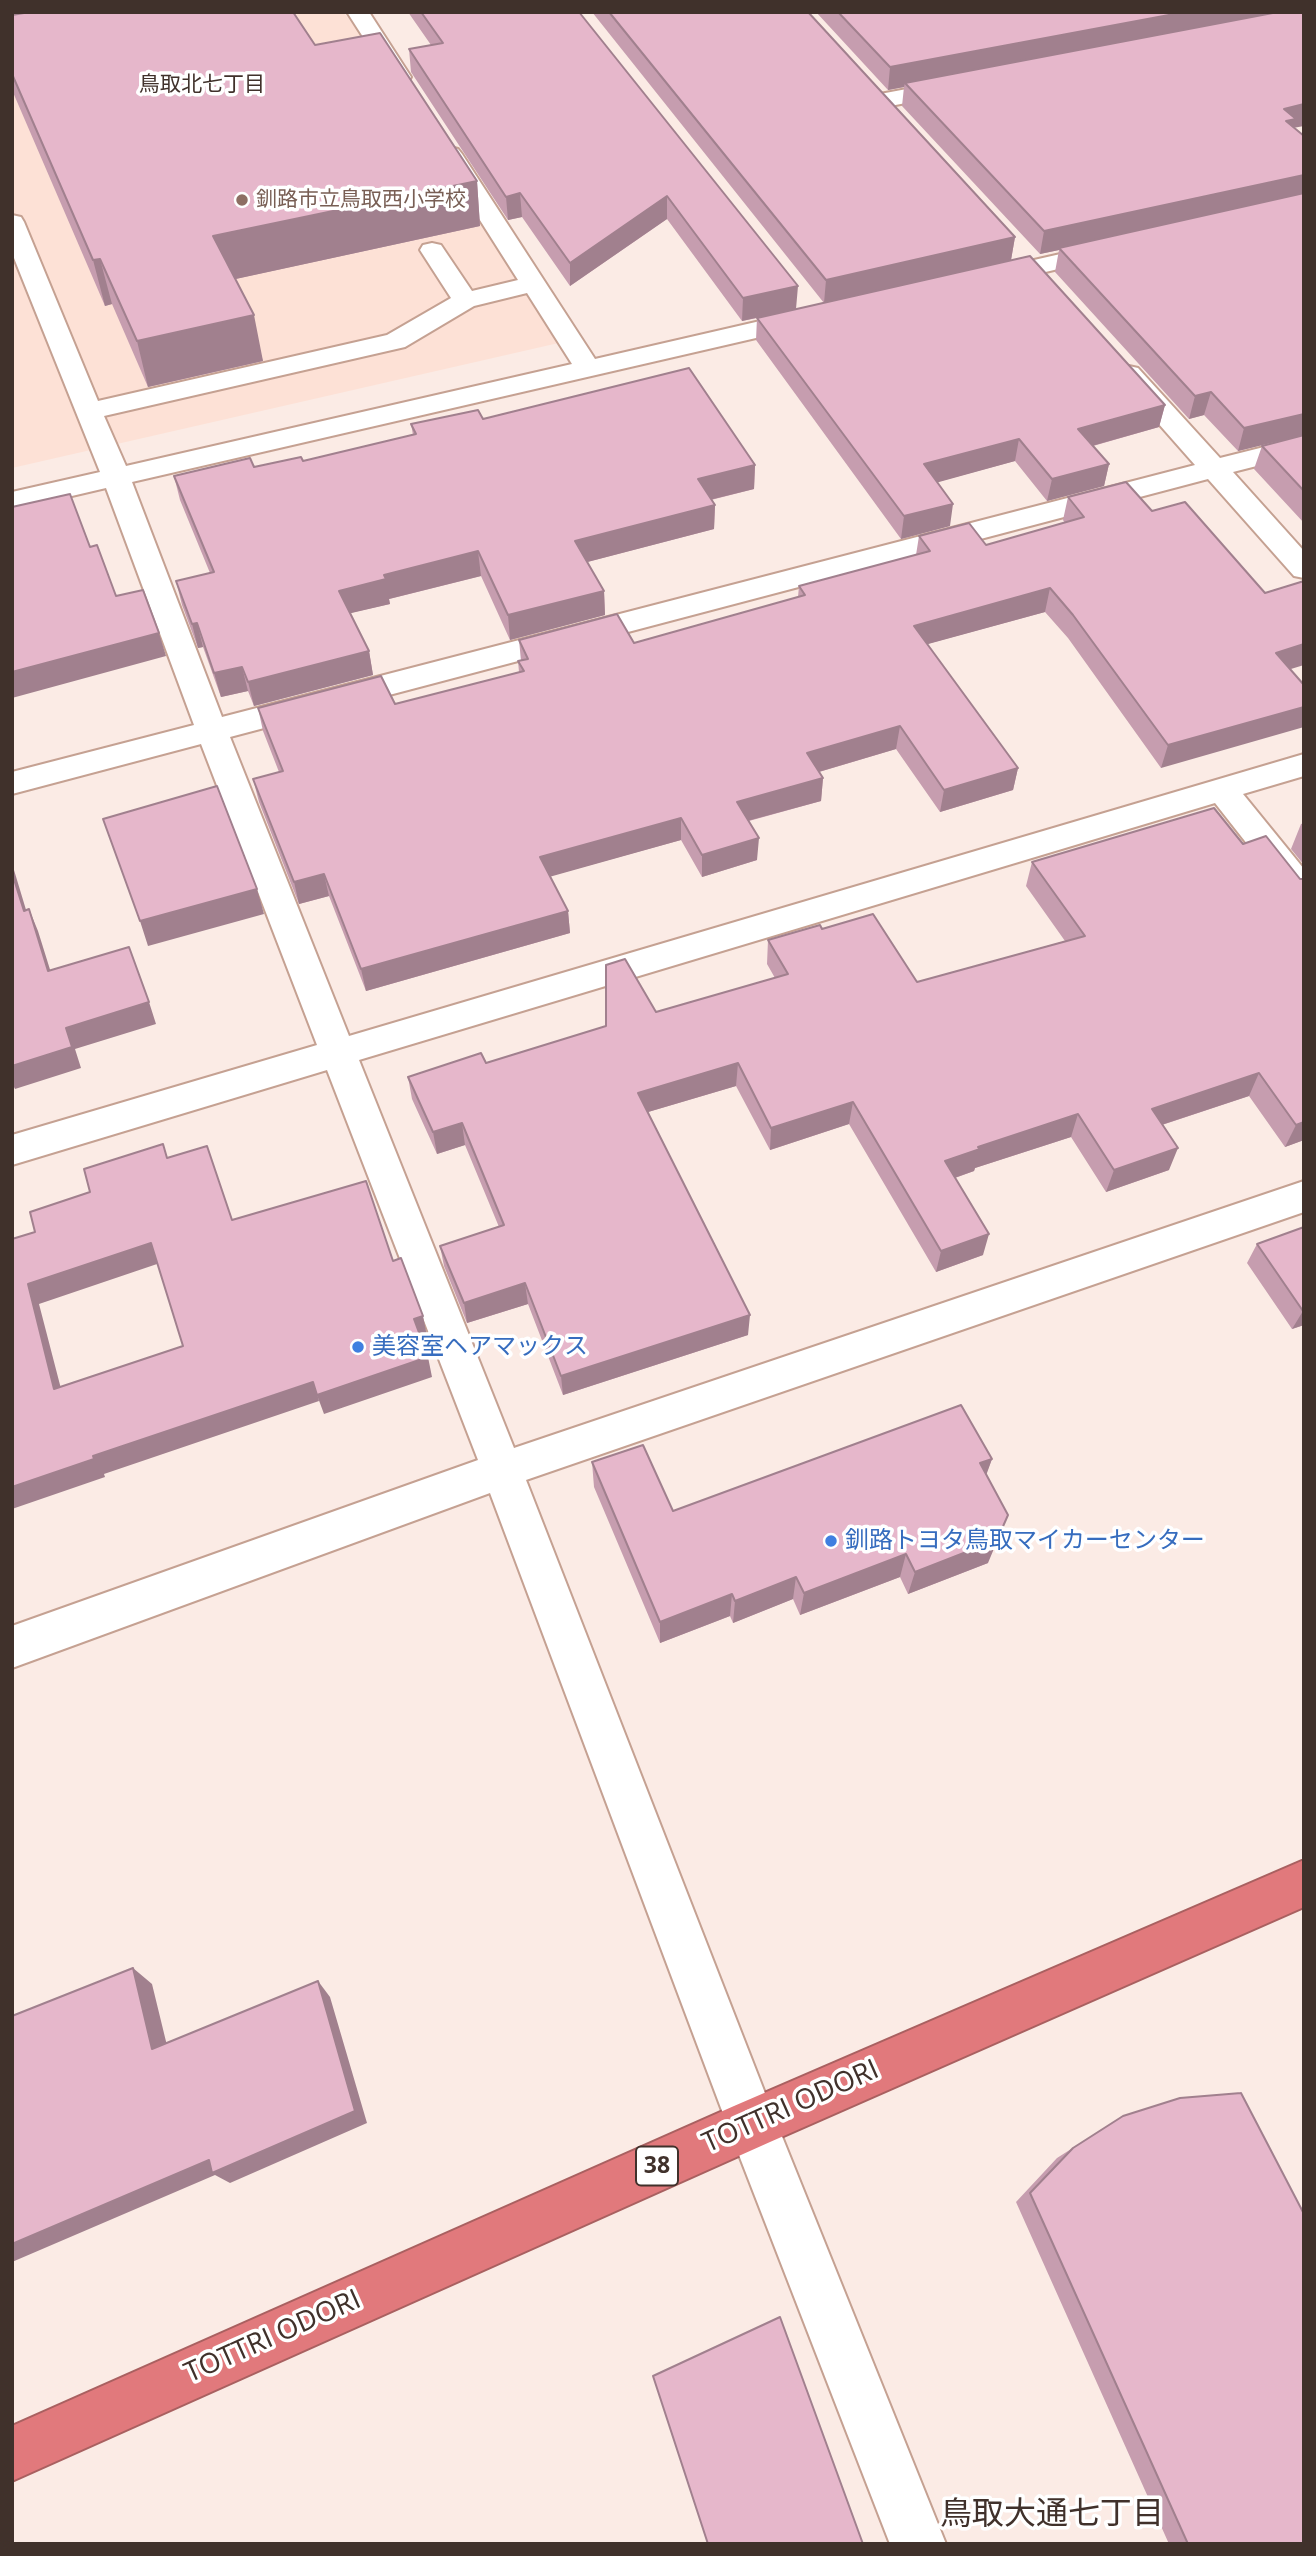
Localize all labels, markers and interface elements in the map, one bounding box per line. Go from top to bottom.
district label: 鳥取北七丁目 [139,72,265,98]
place label: 釧路市立鳥取西小学校 [256,187,466,213]
marker: 釧路市立鳥取西小学校 [234,192,250,208]
place label: 美容室ヘアマックス [372,1333,588,1361]
marker: 美容室ヘアマックス [350,1339,366,1355]
place label: 釧路トヨタ鳥取マイカーセンター [845,1527,1205,1555]
marker: 釧路トヨタ鳥取マイカーセンター [823,1533,839,1549]
street label: TOTTRI ODORI [698,2053,884,2161]
road number: 38 [636,2146,678,2186]
street label: TOTTRI ODORI [180,2283,366,2391]
district label: 鳥取大通七丁目 [940,2496,1164,2534]

